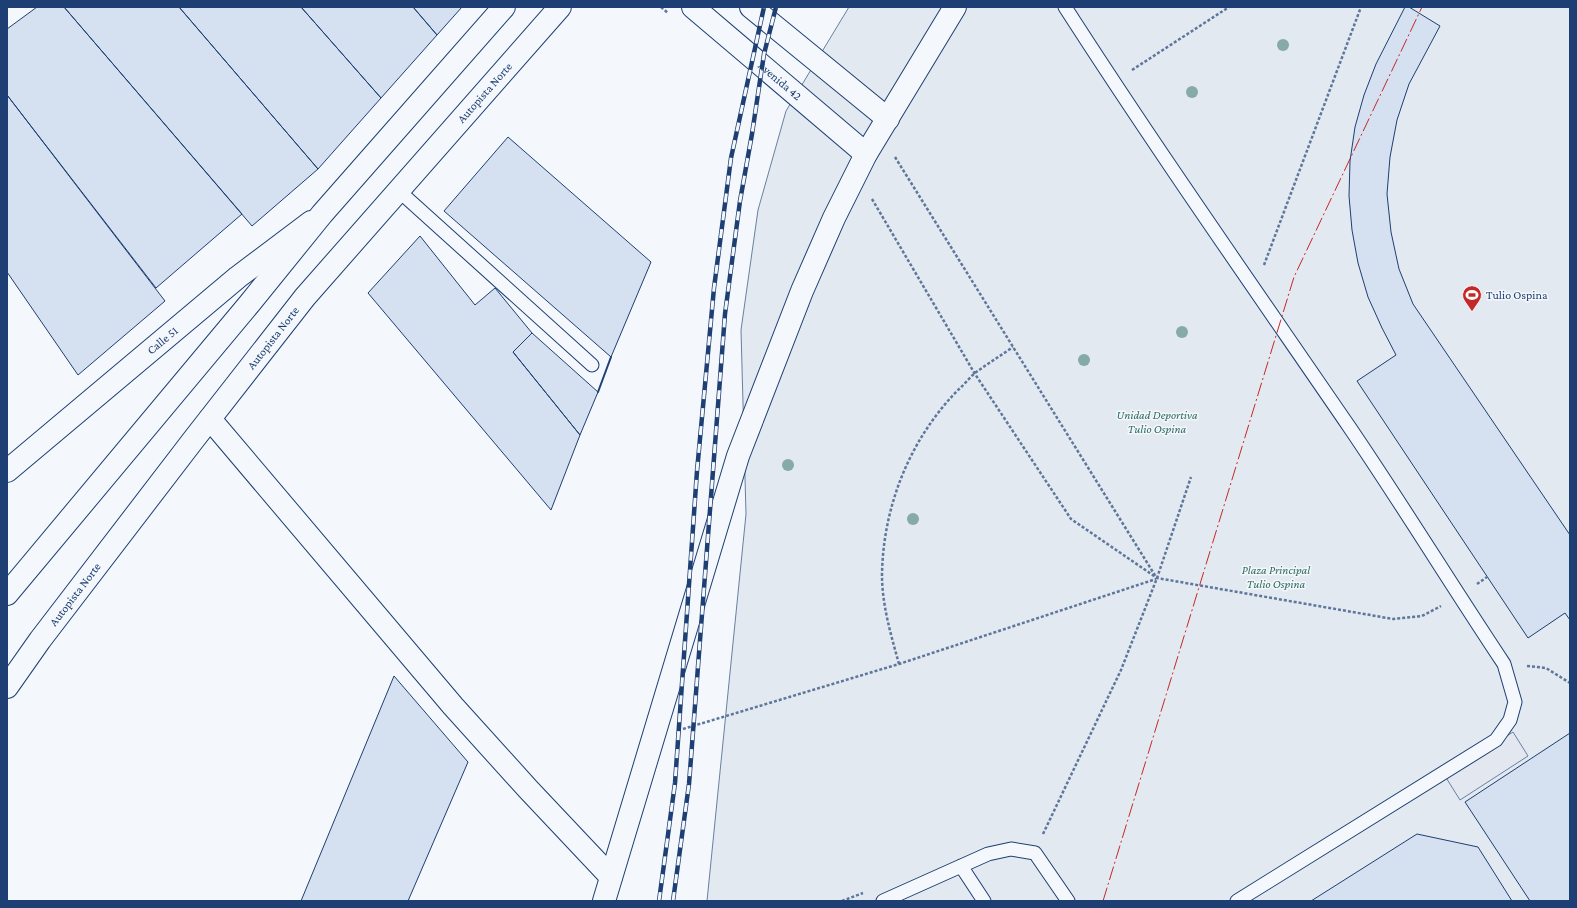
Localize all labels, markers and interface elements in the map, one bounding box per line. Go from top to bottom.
street label: Avenida 42 [755,58,805,103]
street label: Autopista Norte [454,59,515,126]
sports icon: Tulio Ospina [1461,284,1483,312]
place label: Tulio Ospina [1486,288,1548,302]
street label: Autopista Norte [244,304,302,372]
street label: Calle 51 [144,323,181,357]
park label: Unidad Deportiva Tulio Ospina [1116,408,1198,436]
street label: Autopista Norte [46,560,104,629]
park label: Plaza Principal Tulio Ospina [1242,563,1311,591]

